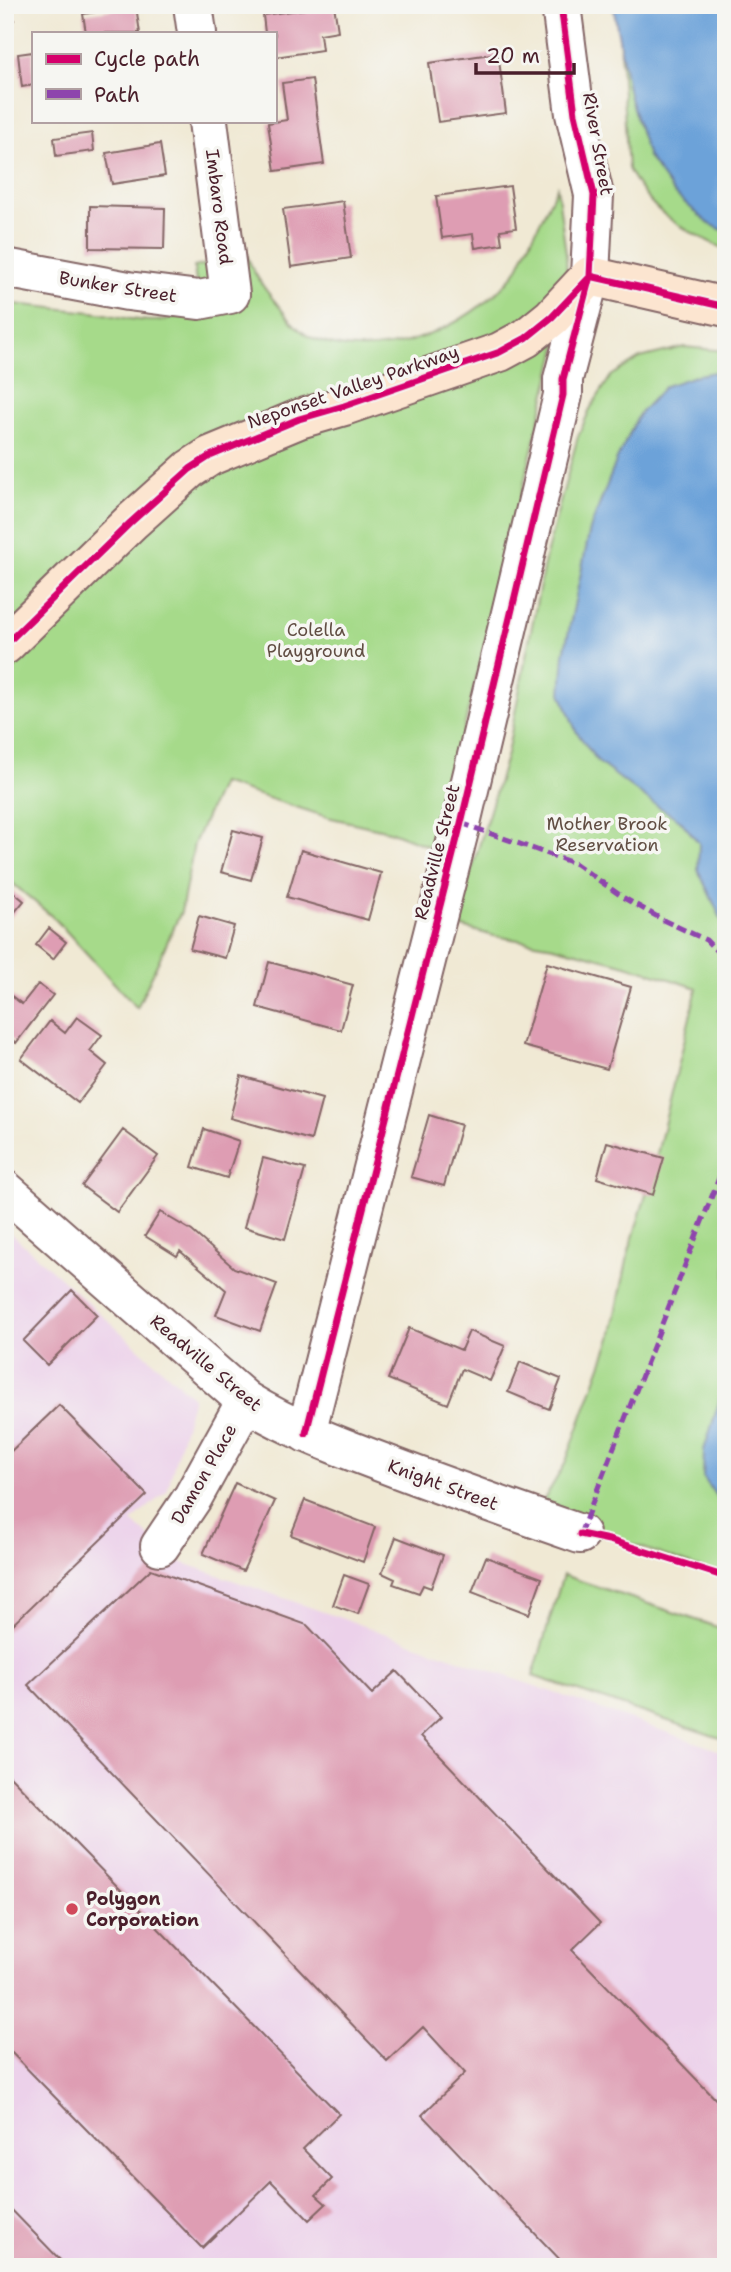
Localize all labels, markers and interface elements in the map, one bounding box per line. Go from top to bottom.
legend [32,32,276,122]
scale bar [476,32,574,76]
text: 20 m [486,42,540,70]
text: Cycle path [94,45,200,73]
text: Path [94,81,140,109]
street label: River Street [577,91,619,197]
street label: Imbaro Road [200,148,238,266]
street label: Bunker Street [57,266,179,308]
street label: Neponset Valley Parkway [244,340,462,434]
park label: Colella Playground [267,618,365,663]
street label: Readville Street [409,782,465,922]
park label: Mother Brook Reservation [546,812,668,857]
street label: Readville Street [145,1309,267,1417]
street label: Damon Place [166,1419,242,1529]
street label: Knight Street [385,1454,502,1516]
place label: Polygon Corporation [86,1887,199,1932]
marker: Polygon Corporation [64,1901,80,1917]

